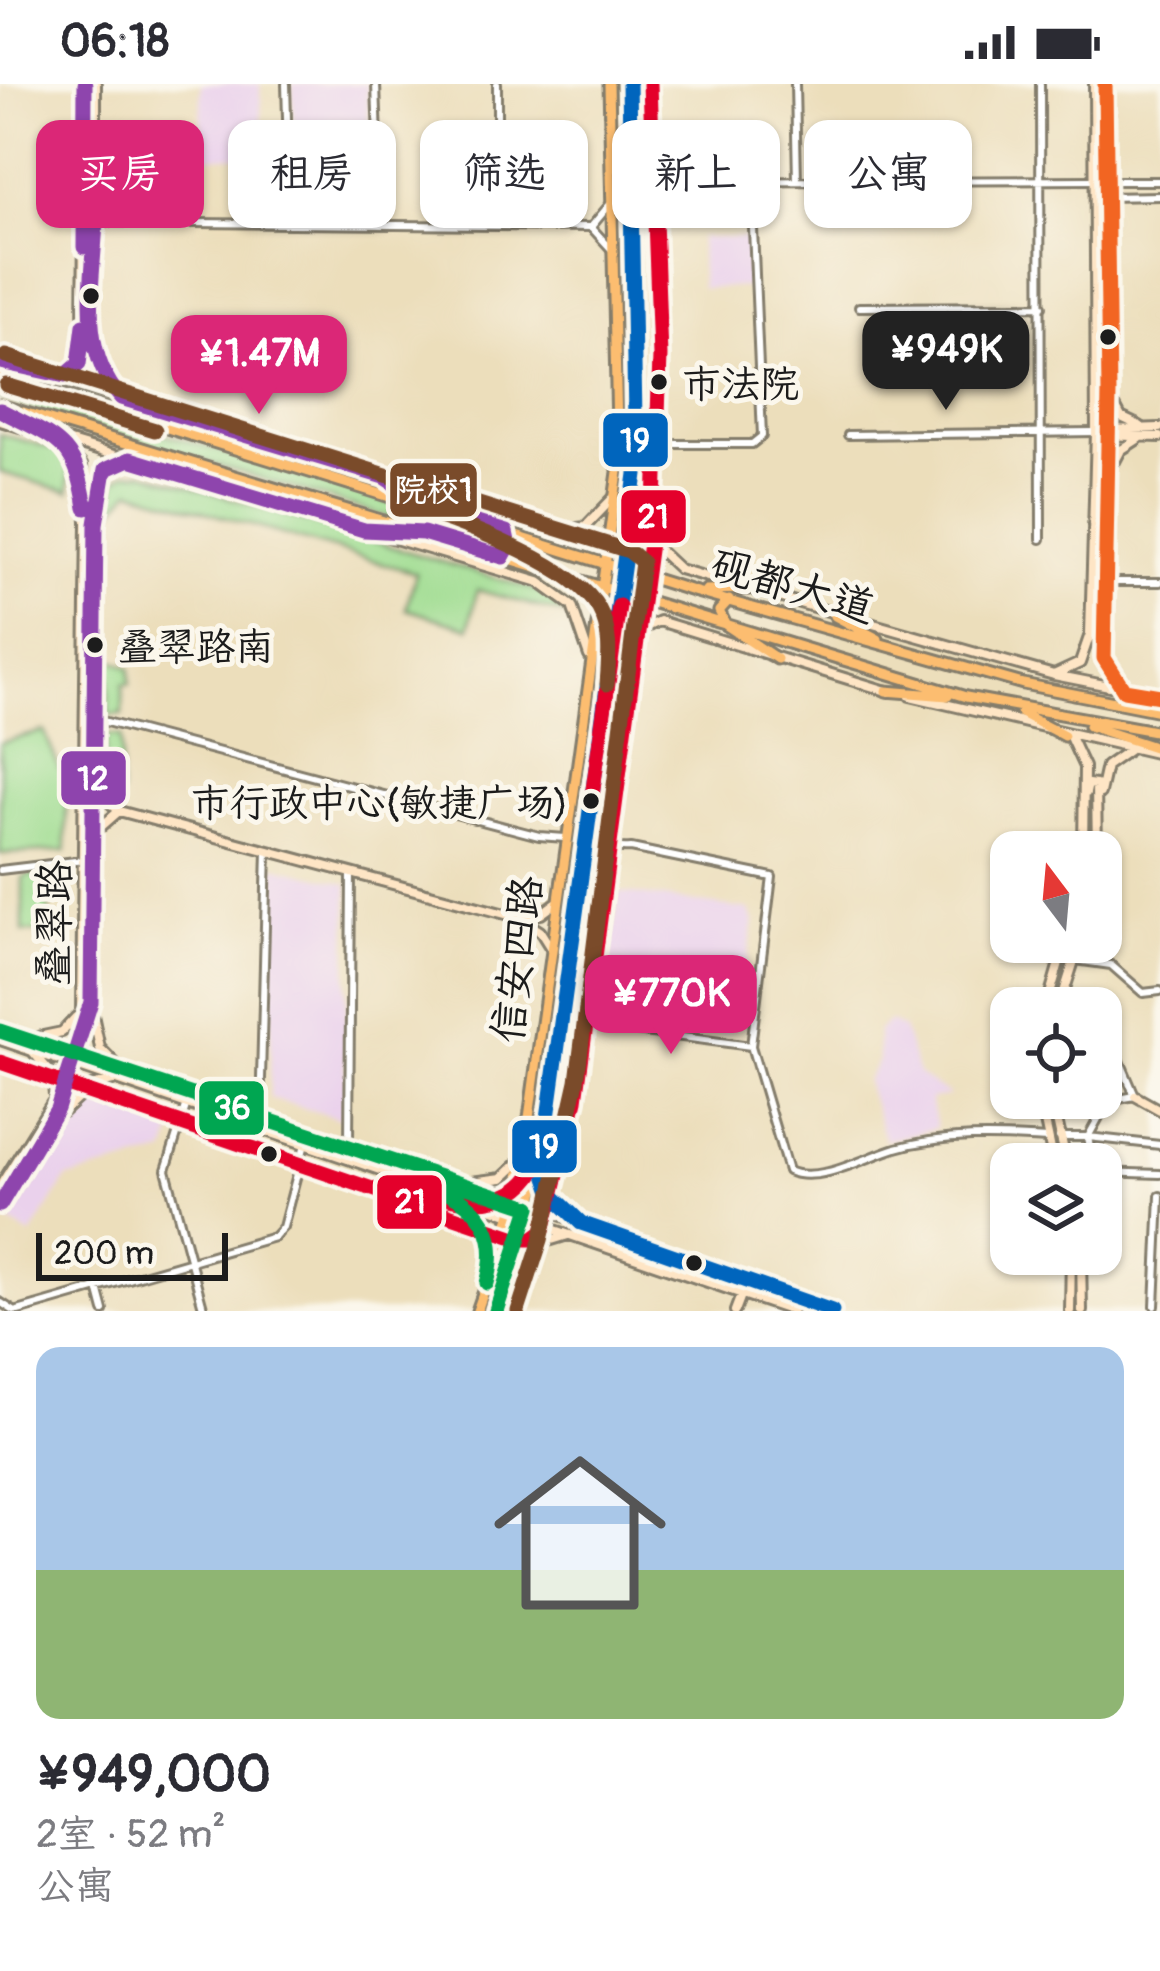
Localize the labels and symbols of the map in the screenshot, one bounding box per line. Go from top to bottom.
unlabelled marker [80,285,102,307]
pin: ¥949K [862,311,1030,413]
pin: ¥1.47M [161,315,357,417]
unlabelled marker [1097,326,1119,348]
place label: 市法院 [682,360,799,409]
marker: 市法院 [648,371,670,393]
line badge: 19 [601,411,670,469]
text: 19 [620,421,650,462]
line badge: 院校1 [388,461,479,519]
text: 院校1 [394,470,472,511]
line badge: 21 [619,488,688,545]
text: 21 [637,497,669,538]
street label: 砚都大道 [705,539,880,635]
place label: 叠翠路南 [118,623,274,672]
marker: 叠翠路南 [84,634,106,656]
line badge: 12 [59,749,128,807]
text: 12 [77,759,109,800]
place label: 市行政中心(敏捷广场) [191,779,568,828]
marker: 市行政中心(敏捷广场) [580,790,602,812]
north arrow [990,831,1122,963]
street label: 叠翠路 [28,860,82,986]
street label: 信安四路 [482,873,554,1046]
pin: ¥770K [587,955,755,1057]
line badge: 36 [197,1079,266,1137]
text: 36 [213,1088,251,1129]
line badge: 19 [510,1118,579,1175]
text: 19 [529,1127,559,1168]
unlabelled marker [258,1143,280,1165]
line badge: 21 [375,1173,444,1231]
text: 21 [394,1182,426,1223]
scale bar [36,1227,228,1280]
unlabelled marker [683,1252,705,1274]

